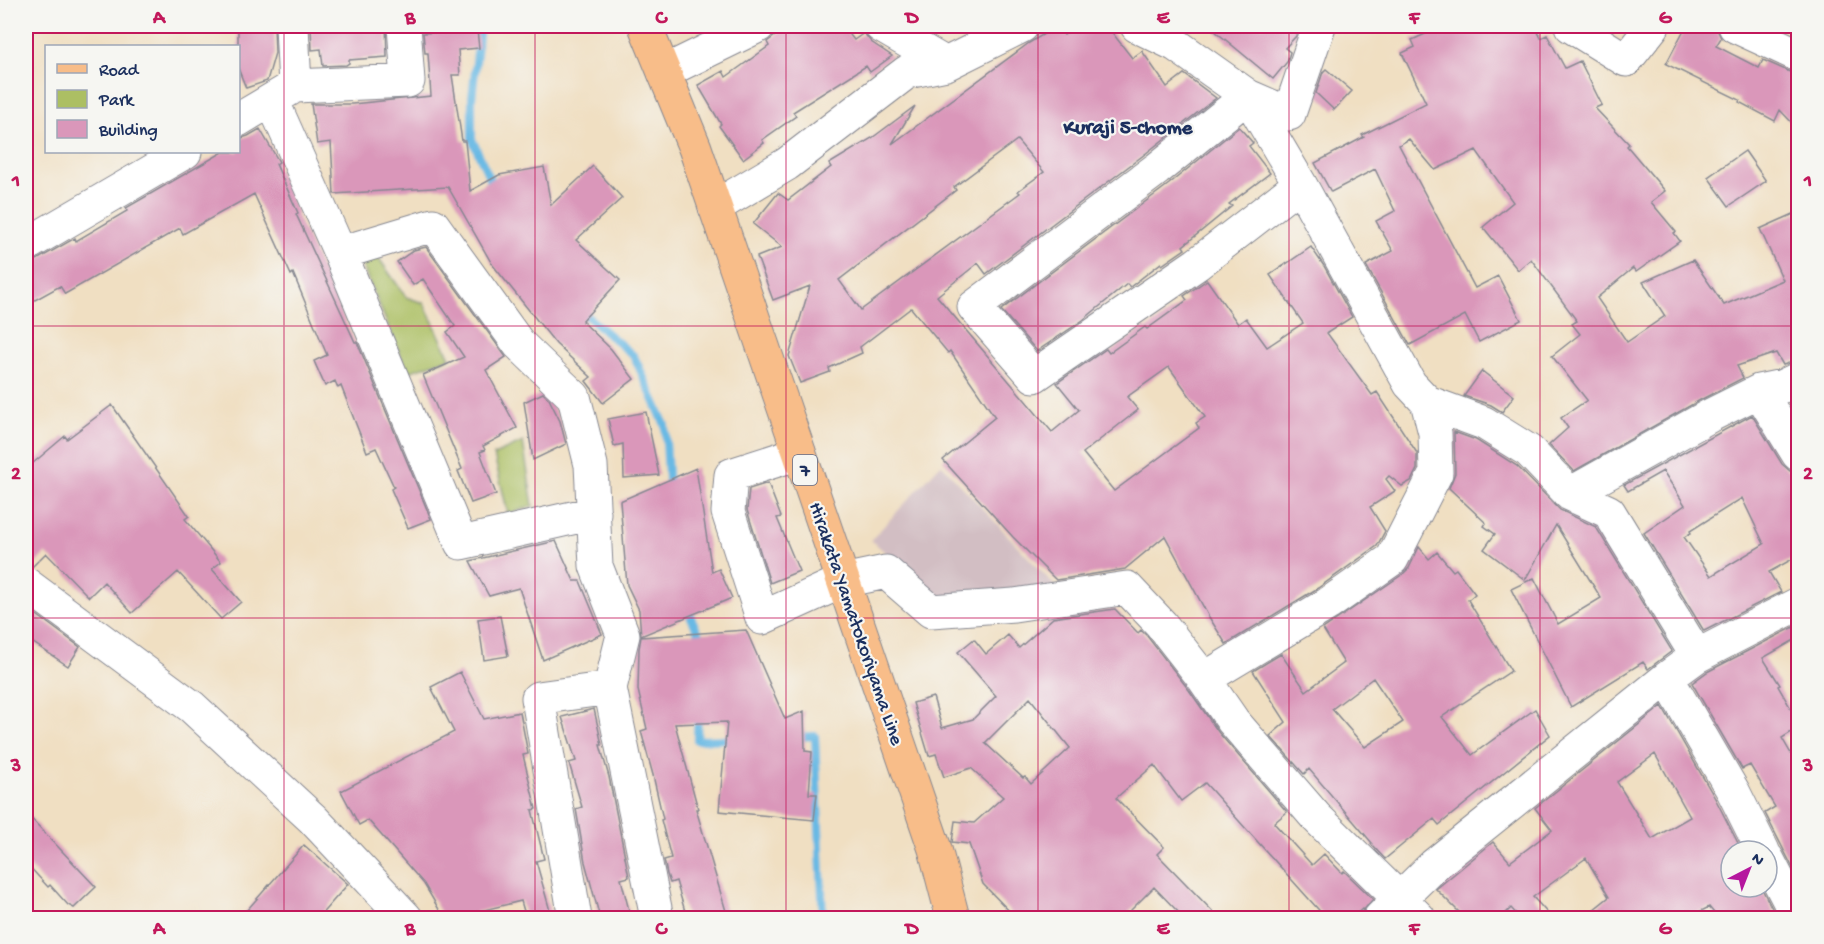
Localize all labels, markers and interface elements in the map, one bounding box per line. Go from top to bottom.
text: A [152,8,167,31]
text: B [404,8,416,31]
text: C [655,8,669,31]
text: D [903,8,919,31]
text: E [1157,8,1171,31]
text: F [1408,8,1421,31]
text: G [1659,8,1673,31]
legend [45,45,240,153]
text: Road [99,61,140,82]
text: Park [98,91,135,112]
district label: Kuraji 5-chome [1063,117,1194,142]
text: Building [98,121,158,142]
text: 1 [11,171,20,194]
text: 1 [1803,171,1812,194]
road number: 7 [793,455,817,485]
text: 2 [11,464,21,487]
text: 2 [1803,464,1813,487]
street label: Hirakata Yamatokoriyama Line [802,500,907,749]
text: 3 [10,756,21,779]
text: 3 [1802,756,1813,779]
north arrow [1719,839,1779,899]
text: N [1746,850,1767,871]
text: A [152,919,167,942]
text: B [404,919,416,942]
text: C [655,919,669,942]
text: D [903,919,919,942]
text: E [1157,919,1171,942]
text: F [1408,919,1421,942]
text: G [1659,919,1673,942]

